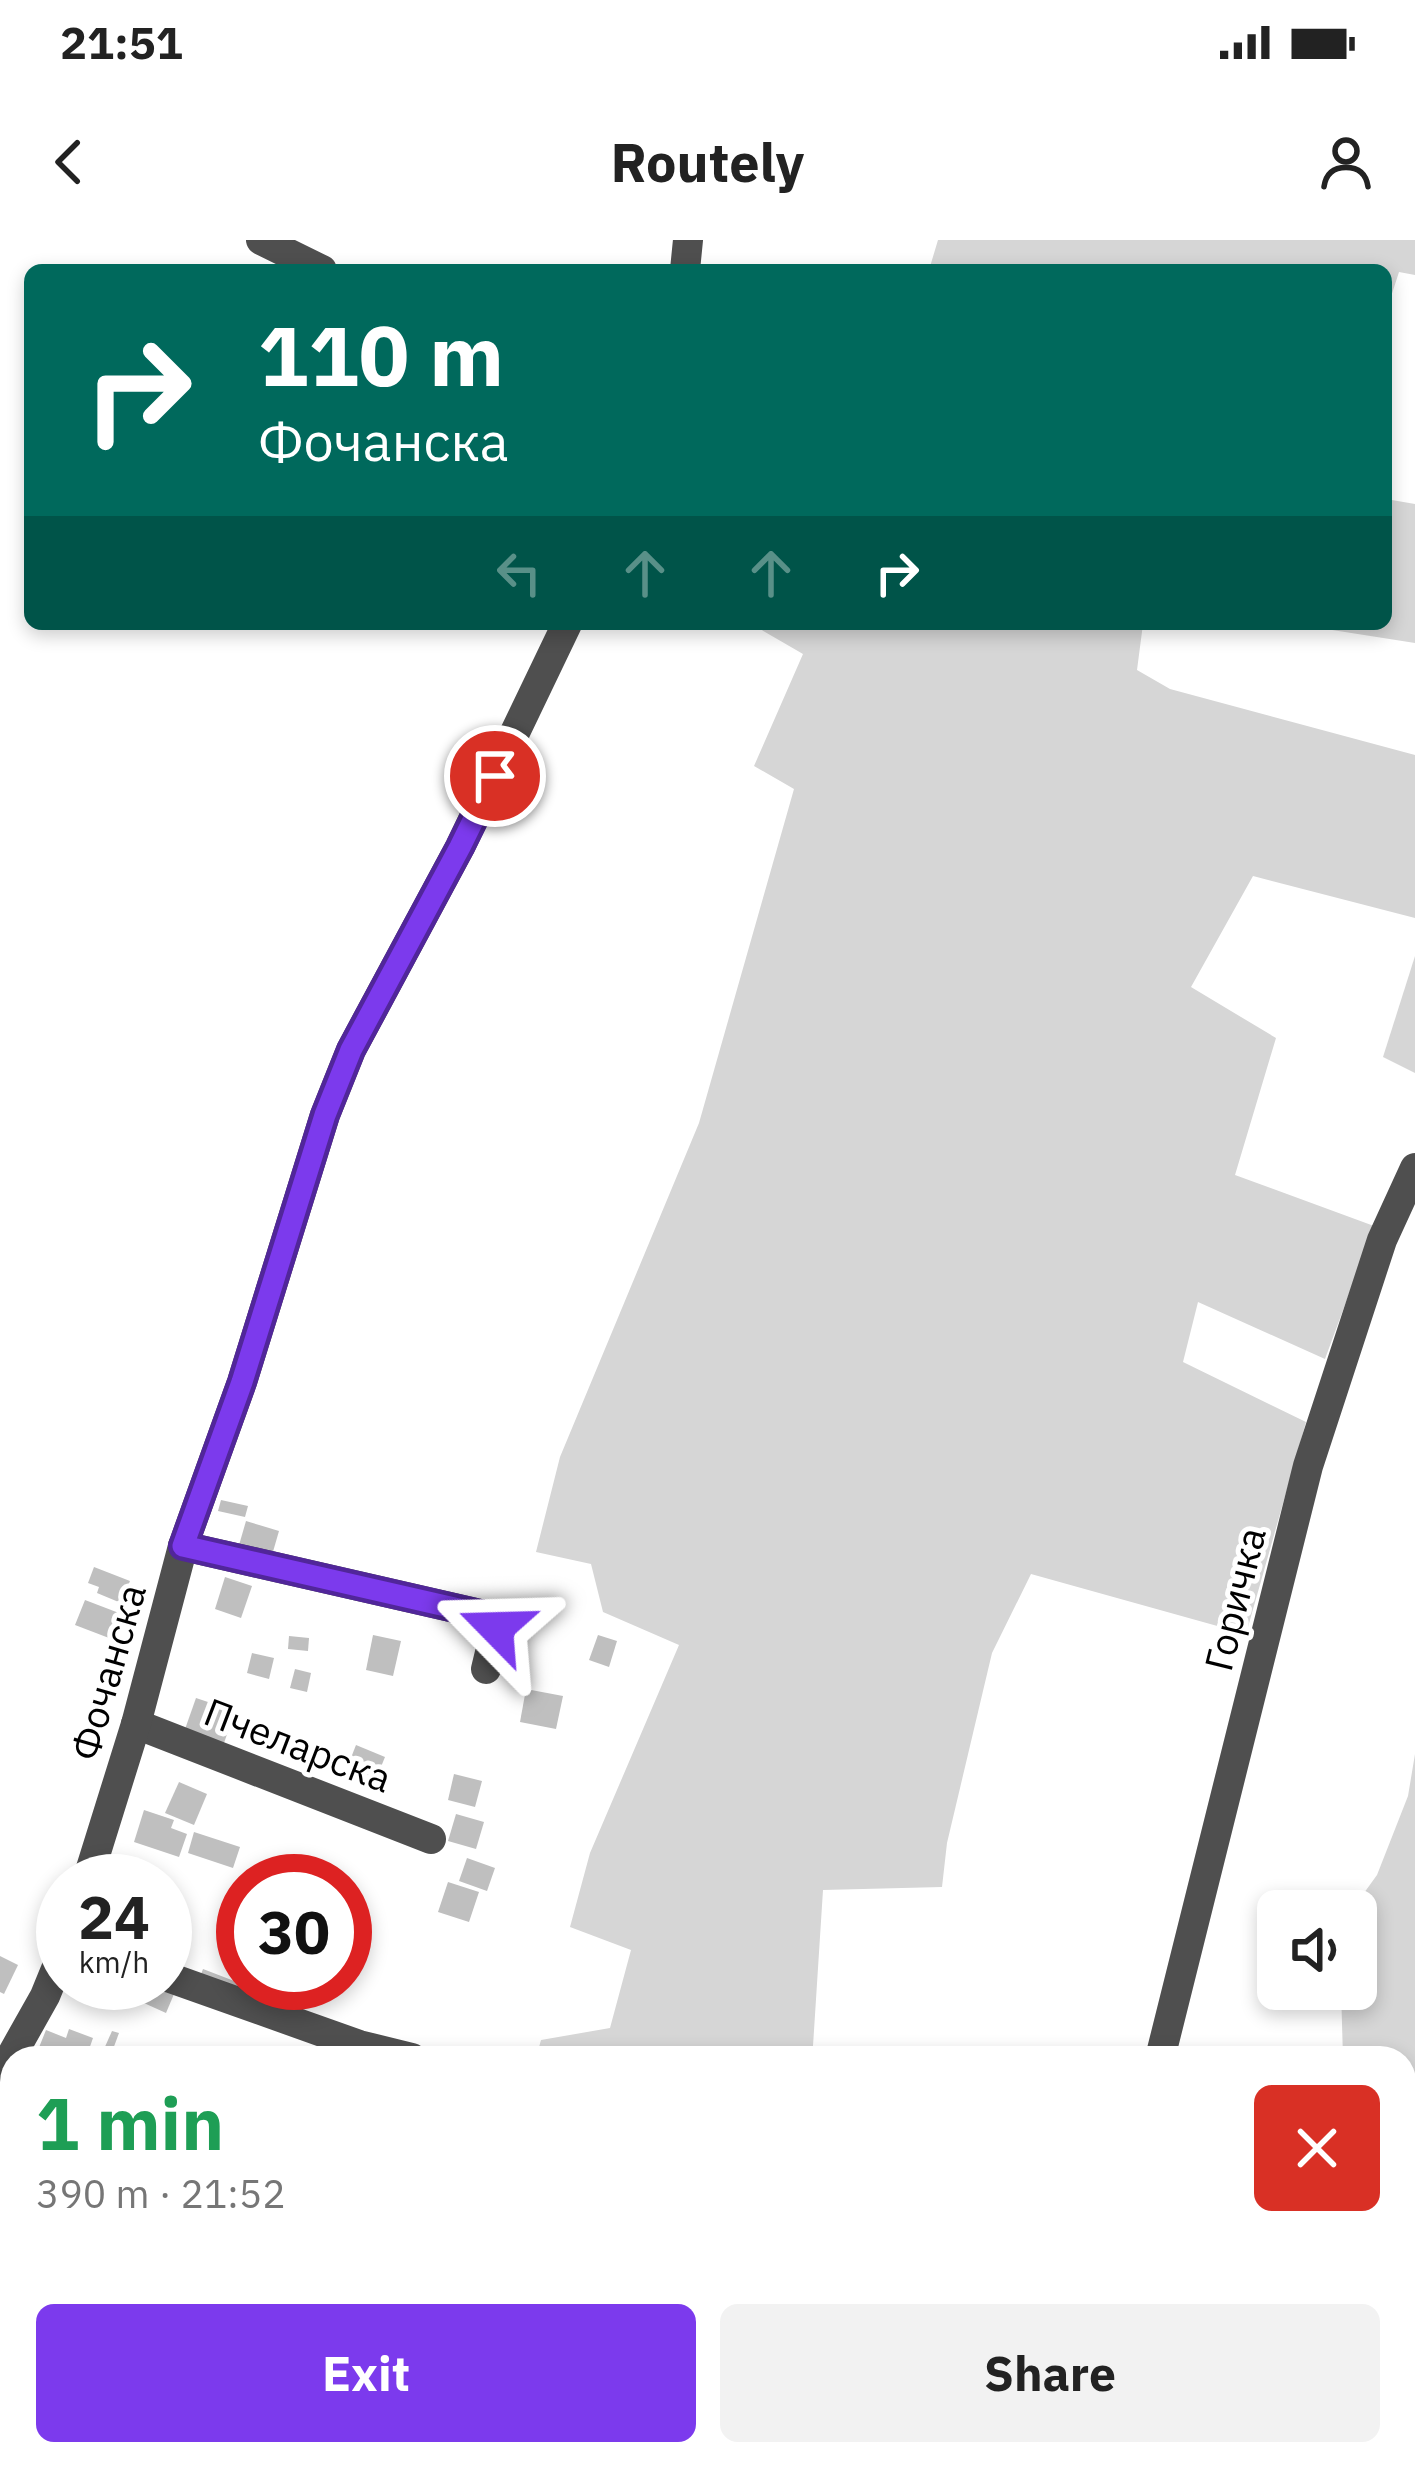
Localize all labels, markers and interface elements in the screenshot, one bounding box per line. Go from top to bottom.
text: 21:51 [60,13,183,71]
text: Routely [611,127,804,197]
icon: back [36,129,102,195]
icon: person [1313,129,1379,195]
text: 110 m [258,300,504,409]
icon: right [60,312,216,468]
text: Фочанска [258,406,509,476]
icon: left [486,540,552,606]
icon: ahead [612,540,678,606]
icon: ahead [738,540,804,606]
icon: right [864,540,930,606]
pin [444,725,546,827]
icon: arrive [462,743,528,809]
street label: Горичка [1192,1522,1277,1676]
position arrow [433,1565,559,1691]
street label: Фочанска [58,1578,157,1766]
street label: Пчеларска [197,1686,399,1804]
speed limit sign: 30 [216,1854,372,2010]
text: 24 [78,1877,150,1956]
map controls [1257,1890,1377,2010]
button: sound [1257,1890,1377,2010]
text: km/h [79,1942,149,1981]
text: 1 min [36,2076,224,2170]
button: close [1254,2085,1380,2211]
text: 390 m · 21:52 [36,2168,286,2219]
button: Exit [36,2304,696,2442]
button: Share [720,2304,1380,2442]

